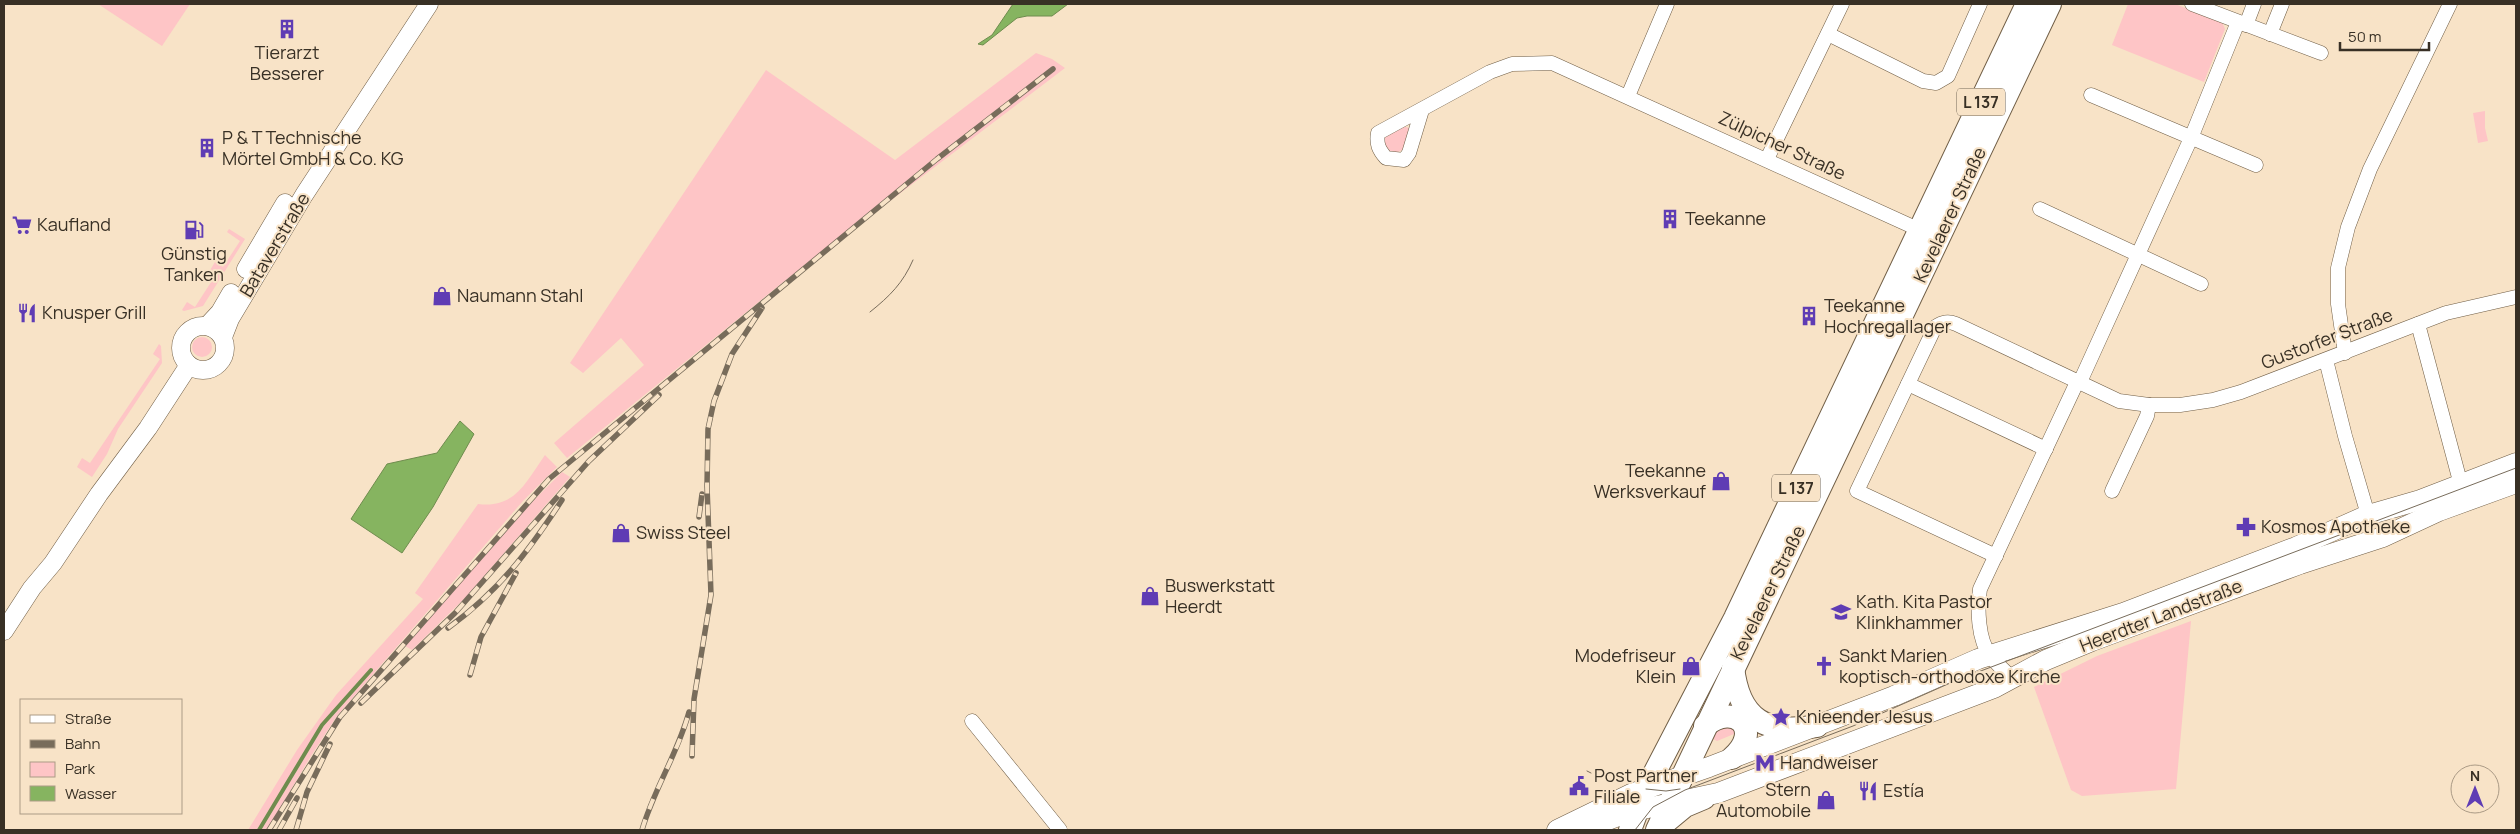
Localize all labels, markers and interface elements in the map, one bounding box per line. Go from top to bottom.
building icon: Tierarzt Besserer [276,18,298,40]
scale bar [2340,20,2429,52]
text: 50 m [2348,26,2382,47]
place label: Tierarzt Besserer [250,40,325,85]
road number: L 137 [1957,88,2005,115]
street label: Zülpicher Straße [1715,105,1850,185]
place label: P & T Technische Mörtel GmbH & Co. KG [222,125,404,170]
building icon: P & T Technische Mörtel GmbH & Co. KG [196,137,218,159]
street label: Kevelaerer Straße [1907,143,1991,286]
street label: Bataverstraße [234,188,315,301]
place label: Teekanne [1685,206,1766,230]
building icon: Teekanne [1659,208,1681,230]
place label: Kaufland [37,212,111,236]
supermarket icon: Kaufland [11,214,33,236]
fuel station icon: Günstig Tanken [183,219,205,241]
place label: Günstig Tanken [161,241,227,286]
place label: Naumann Stahl [457,283,583,307]
shop icon: Naumann Stahl [431,285,453,307]
place label: Teekanne Hochregallager [1824,293,1952,338]
place label: Knusper Grill [42,300,147,324]
restaurant icon: Knusper Grill [16,302,38,324]
street label: Gustorfer Straße [2257,302,2396,374]
building icon: Teekanne Hochregallager [1798,305,1820,327]
place label: Teekanne Werksverkauf [1594,458,1707,503]
shop icon: Teekanne Werksverkauf [1710,470,1732,492]
road number: L 137 [1772,474,1820,502]
place label: Kosmos Apotheke [2261,514,2410,538]
pharmacy icon: Kosmos Apotheke [2235,516,2257,538]
place label: Swiss Steel [636,520,731,544]
street label: Kevelaerer Straße [1724,521,1810,664]
shop icon: Swiss Steel [610,522,632,544]
place label: Buswerkstatt Heerdt [1165,573,1275,618]
street label: Heerdter Landstraße [2076,573,2245,657]
shop icon: Buswerkstatt Heerdt [1139,585,1161,607]
place label: Kath. Kita Pastor Klinkhammer [1856,589,1993,634]
school or university icon: Kath. Kita Pastor Klinkhammer [1830,601,1852,623]
place label: Modefriseur Klein [1575,643,1676,688]
place label: Sankt Marien koptisch-orthodoxe Kirche [1839,643,2061,688]
shop icon: Modefriseur Klein [1680,655,1702,677]
church icon: Sankt Marien koptisch-orthodoxe Kirche [1813,655,1835,677]
legend [20,699,182,814]
place label: Knieender Jesus [1796,704,1933,728]
place icon: Knieender Jesus [1770,706,1792,728]
text: Straße [65,708,112,729]
text: Bahn [65,733,100,754]
place label: Handweiser [1780,750,1879,774]
metro station icon: Handweiser [1754,752,1776,774]
text: Park [65,758,95,779]
place label: Post Partner Filiale [1594,763,1698,808]
north arrow [2450,764,2500,814]
text: N [2470,766,2480,785]
public building icon: Post Partner Filiale [1568,775,1590,797]
place label: Stern Automobile [1716,777,1811,822]
place label: Estía [1883,778,1924,802]
restaurant icon: Estía [1857,780,1879,802]
text: Wasser [65,783,117,804]
shop icon: Stern Automobile [1815,789,1837,811]

